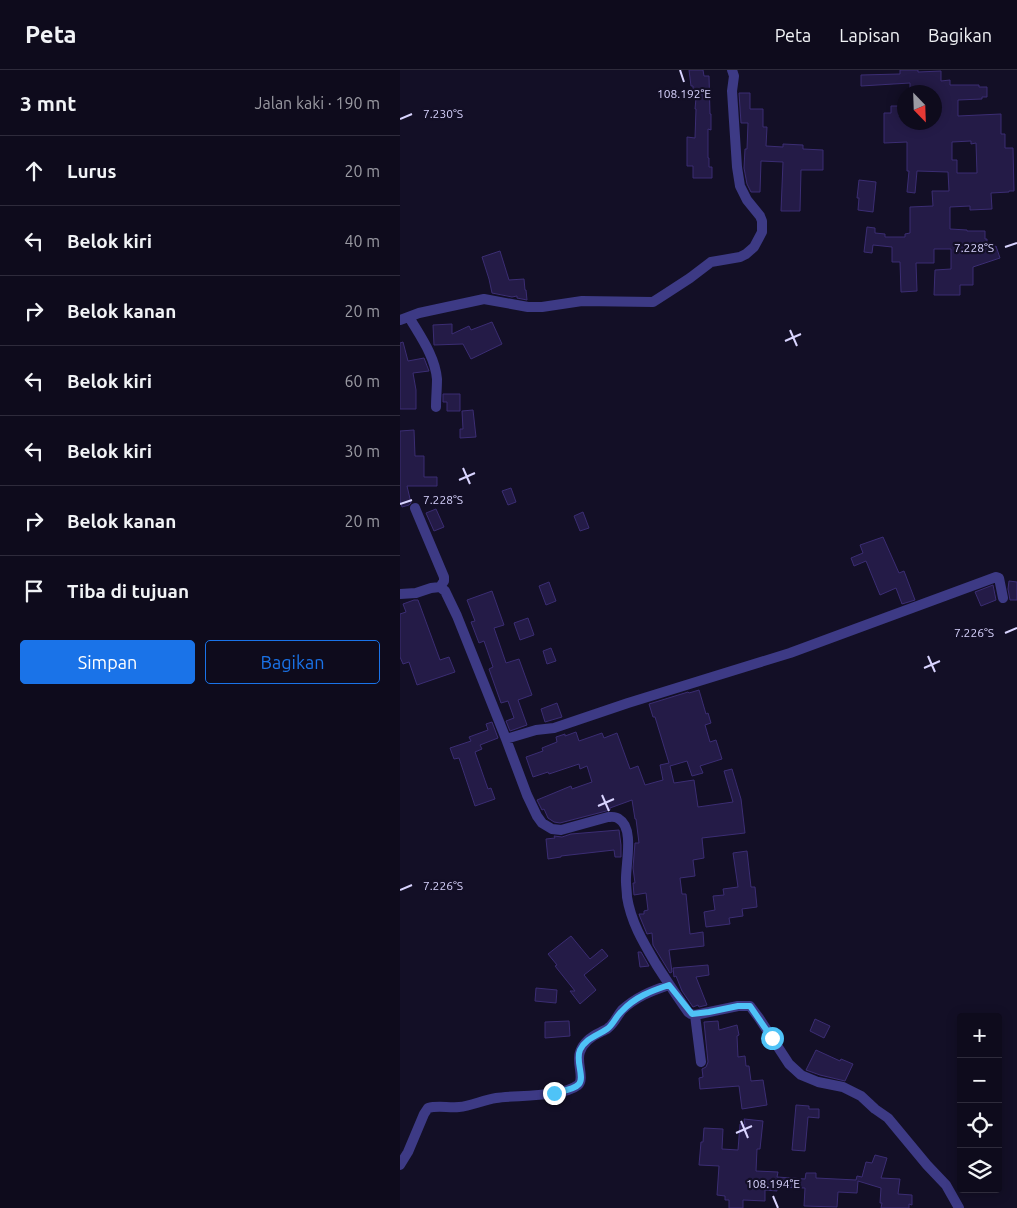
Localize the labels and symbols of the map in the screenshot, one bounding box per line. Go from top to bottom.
north arrow [897,85,942,130]
text: 108.192°E [657,87,711,100]
text: 7.230°S [423,107,463,120]
text: 7.228°S [954,241,994,254]
text: 7.228°S [423,493,463,506]
text: 7.226°S [954,626,994,639]
text: 7.226°S [423,879,463,892]
route start [761,1027,784,1050]
route end [543,1082,566,1105]
text: 108.194°E [746,1177,800,1190]

